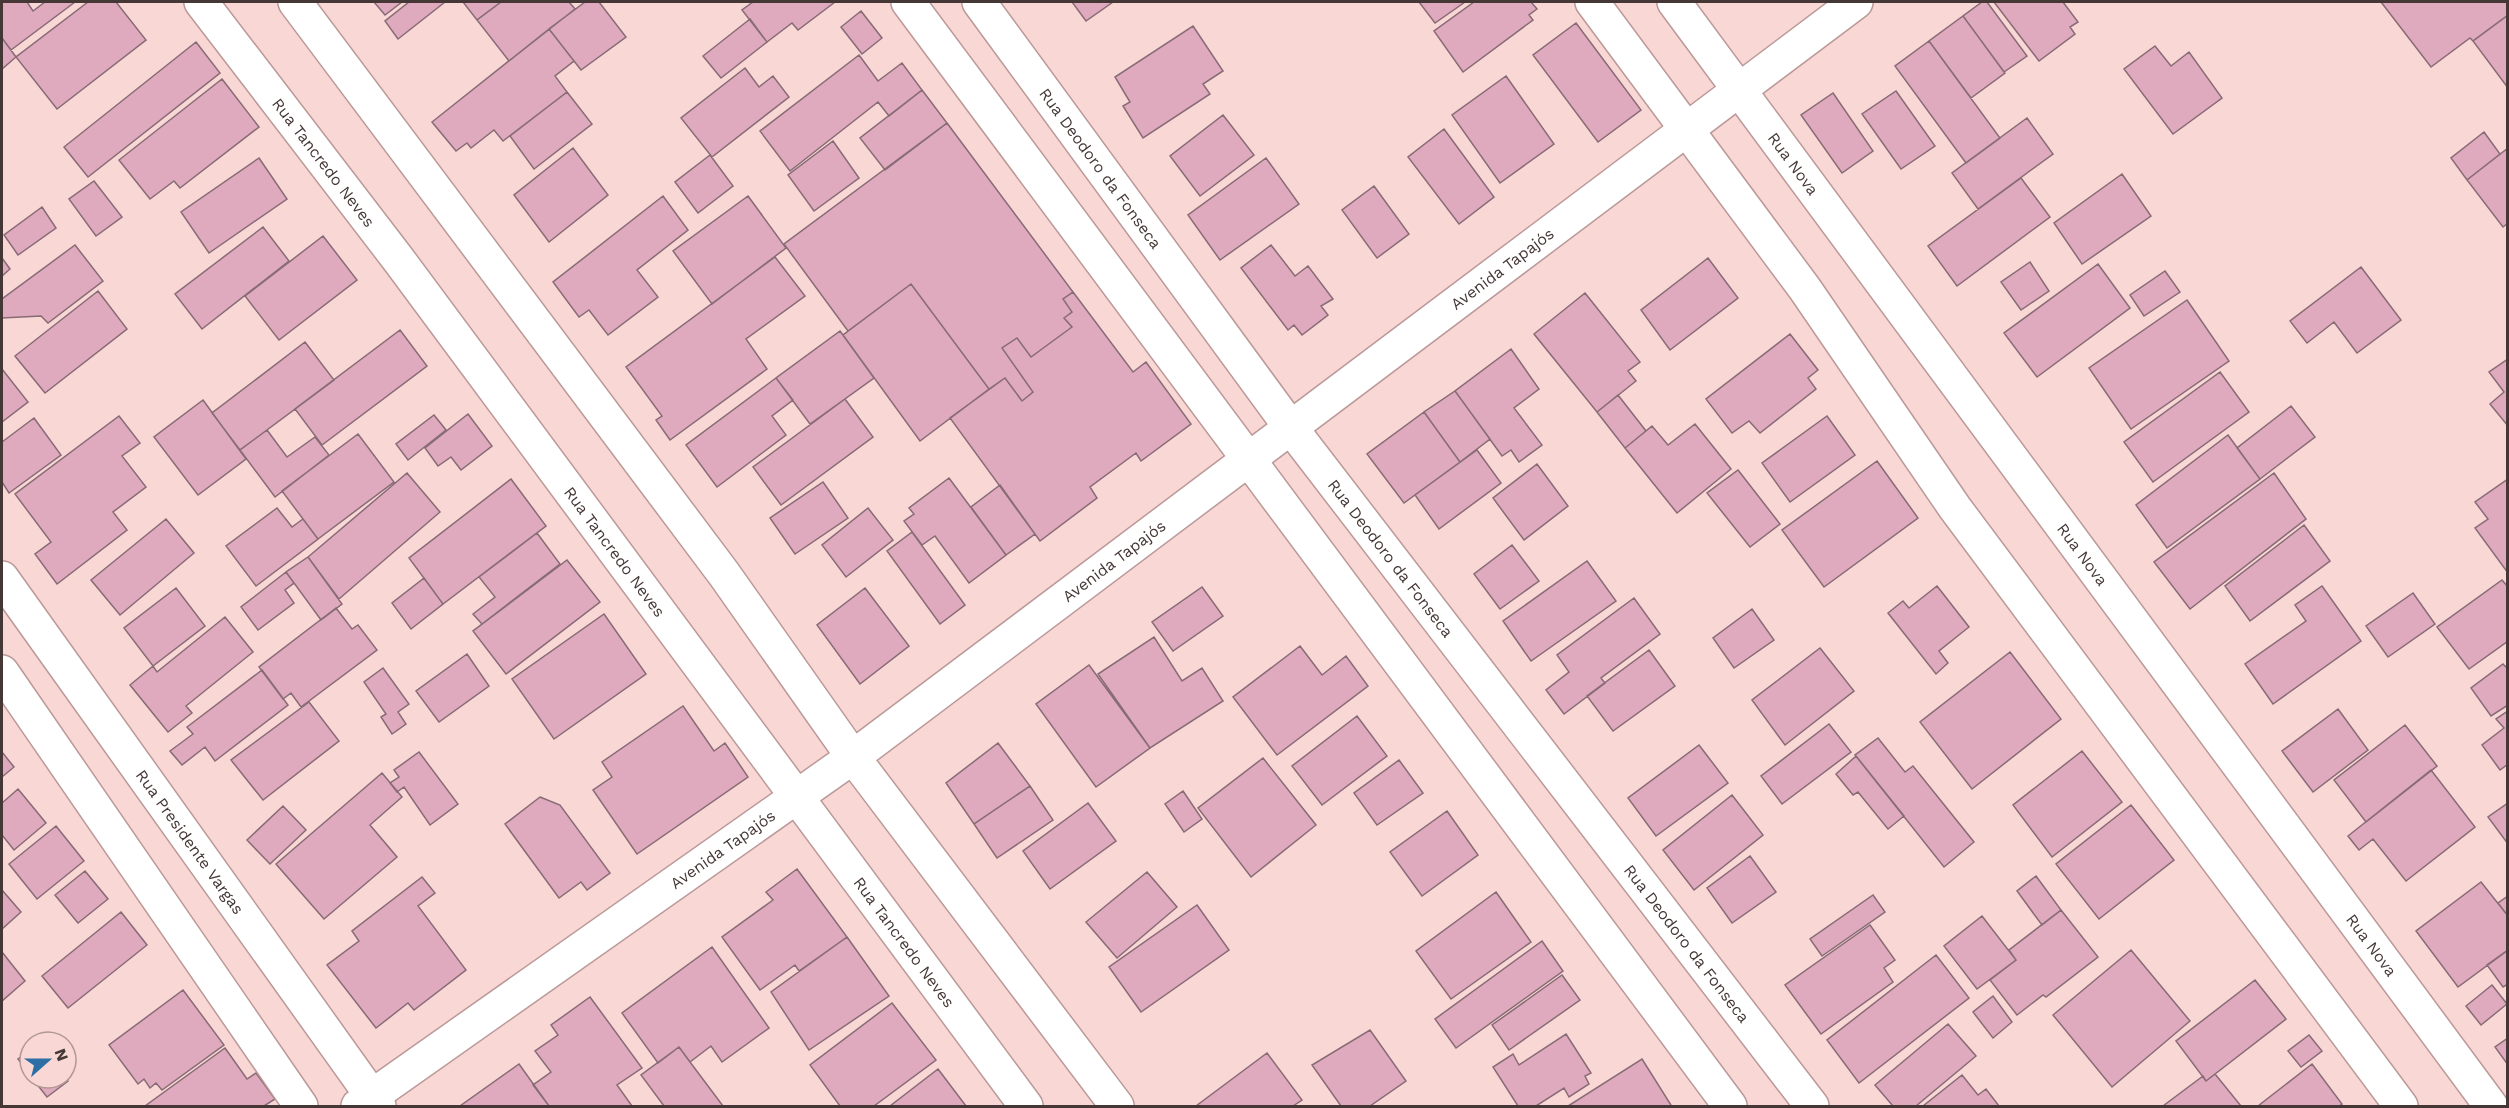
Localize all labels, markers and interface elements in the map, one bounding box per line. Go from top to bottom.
street label: Rua Deodoro da Fonseca [1035,85,1165,252]
street label: Rua Tancredo Neves [268,94,379,231]
street label: Rua Nova [1764,129,1822,199]
street label: Avenida Tapajós [1447,224,1558,314]
street label: Rua Deodoro da Fonseca [1324,476,1457,641]
street label: Rua Tancredo Neves [560,483,669,621]
street label: Avenida Tapajós [1059,516,1169,606]
street label: Rua Nova [2053,520,2112,589]
street label: Rua Presidente Vargas [132,766,248,918]
street label: Avenida Tapajós [667,806,779,893]
street label: Rua Deodoro da Fonseca [1620,861,1753,1026]
street label: Rua Tancredo Neves [849,873,958,1011]
street label: Rua Nova [2342,910,2401,980]
north arrow [18,1030,78,1090]
text: N [51,1046,73,1064]

